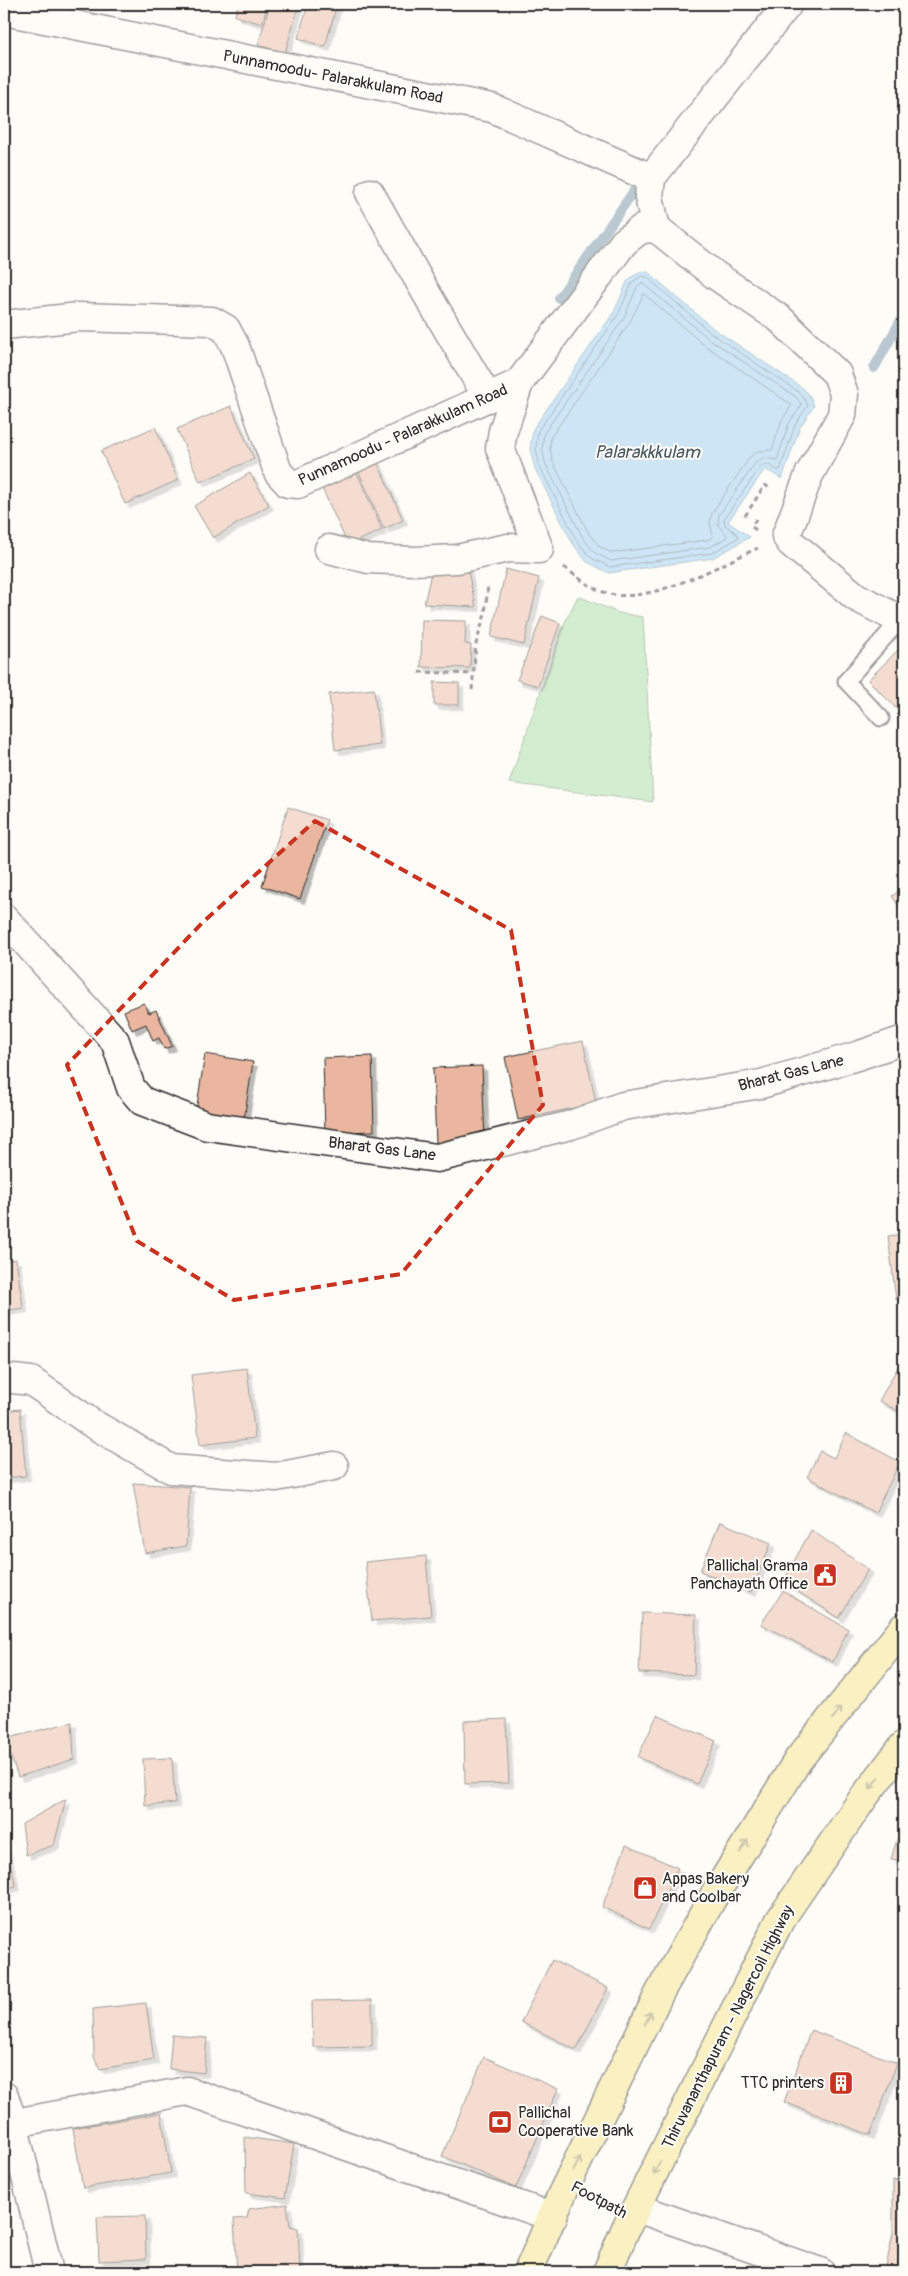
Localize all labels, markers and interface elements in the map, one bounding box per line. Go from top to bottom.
street label: Punnamoodu- Palarakkulam Road [221,46,445,108]
street label: Punnamoodu - Palarakkulam Road [295,380,511,490]
water label: Palarakkkulam [594,441,701,464]
street label: Bharat Gas Lane [736,1050,846,1096]
street label: Bharat Gas Lane [327,1132,437,1166]
place label: Pallichal Grama Panchayath Office [690,1556,808,1594]
public building icon: Pallichal Grama Panchayath Office [812,1562,838,1588]
one-way arrow [831,1707,842,1720]
one-way arrow [869,1777,880,1790]
one-way arrow [739,1839,749,1853]
place label: Appas Bakery and Coolbar [662,1869,749,1907]
shop icon: Appas Bakery and Coolbar [632,1875,658,1901]
street label: Thiruvananthapuram - Nagercoil Highway [658,1902,798,2152]
one-way arrow [643,2011,653,2026]
building icon: TTC printers [828,2070,854,2096]
place label: TTC printers [741,2073,824,2093]
place label: Pallichal Cooperative Bank [518,2103,634,2141]
bank icon: Pallichal Cooperative Bank [487,2109,513,2135]
one-way arrow [573,2157,582,2172]
one-way arrow [652,2160,661,2175]
street label: Footpath [567,2177,631,2223]

